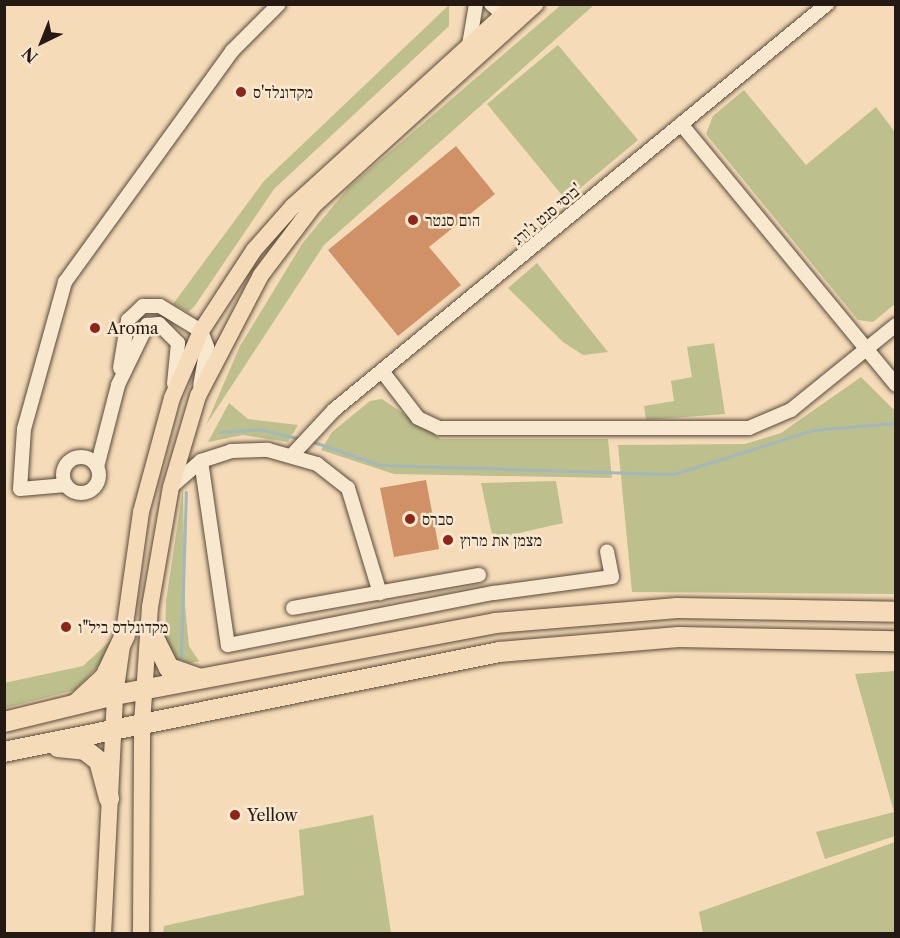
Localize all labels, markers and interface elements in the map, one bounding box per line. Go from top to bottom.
north arrow [12,12,72,72]
text: N [18,43,42,67]
place label: מקדונלד'ס [253,82,313,102]
marker: מקדונלד'ס [234,85,248,99]
street label: בוסי סנט ג'ורג' [508,179,586,249]
place label: הום סנטר [425,210,480,230]
marker: הום סנטר [406,213,420,227]
place label: Aroma [107,318,159,338]
marker: Aroma [88,321,102,335]
place label: סברס [422,509,454,529]
marker: סברס [403,512,417,526]
place label: מצמן את מרוץ [460,530,542,550]
marker: מצמן את מרוץ [441,533,455,547]
place label: מקדונלדס ביל"ו [78,617,168,637]
marker: מקדונלדס ביל"ו [59,620,73,634]
place label: Yellow [247,805,298,825]
marker: Yellow [228,808,242,822]

